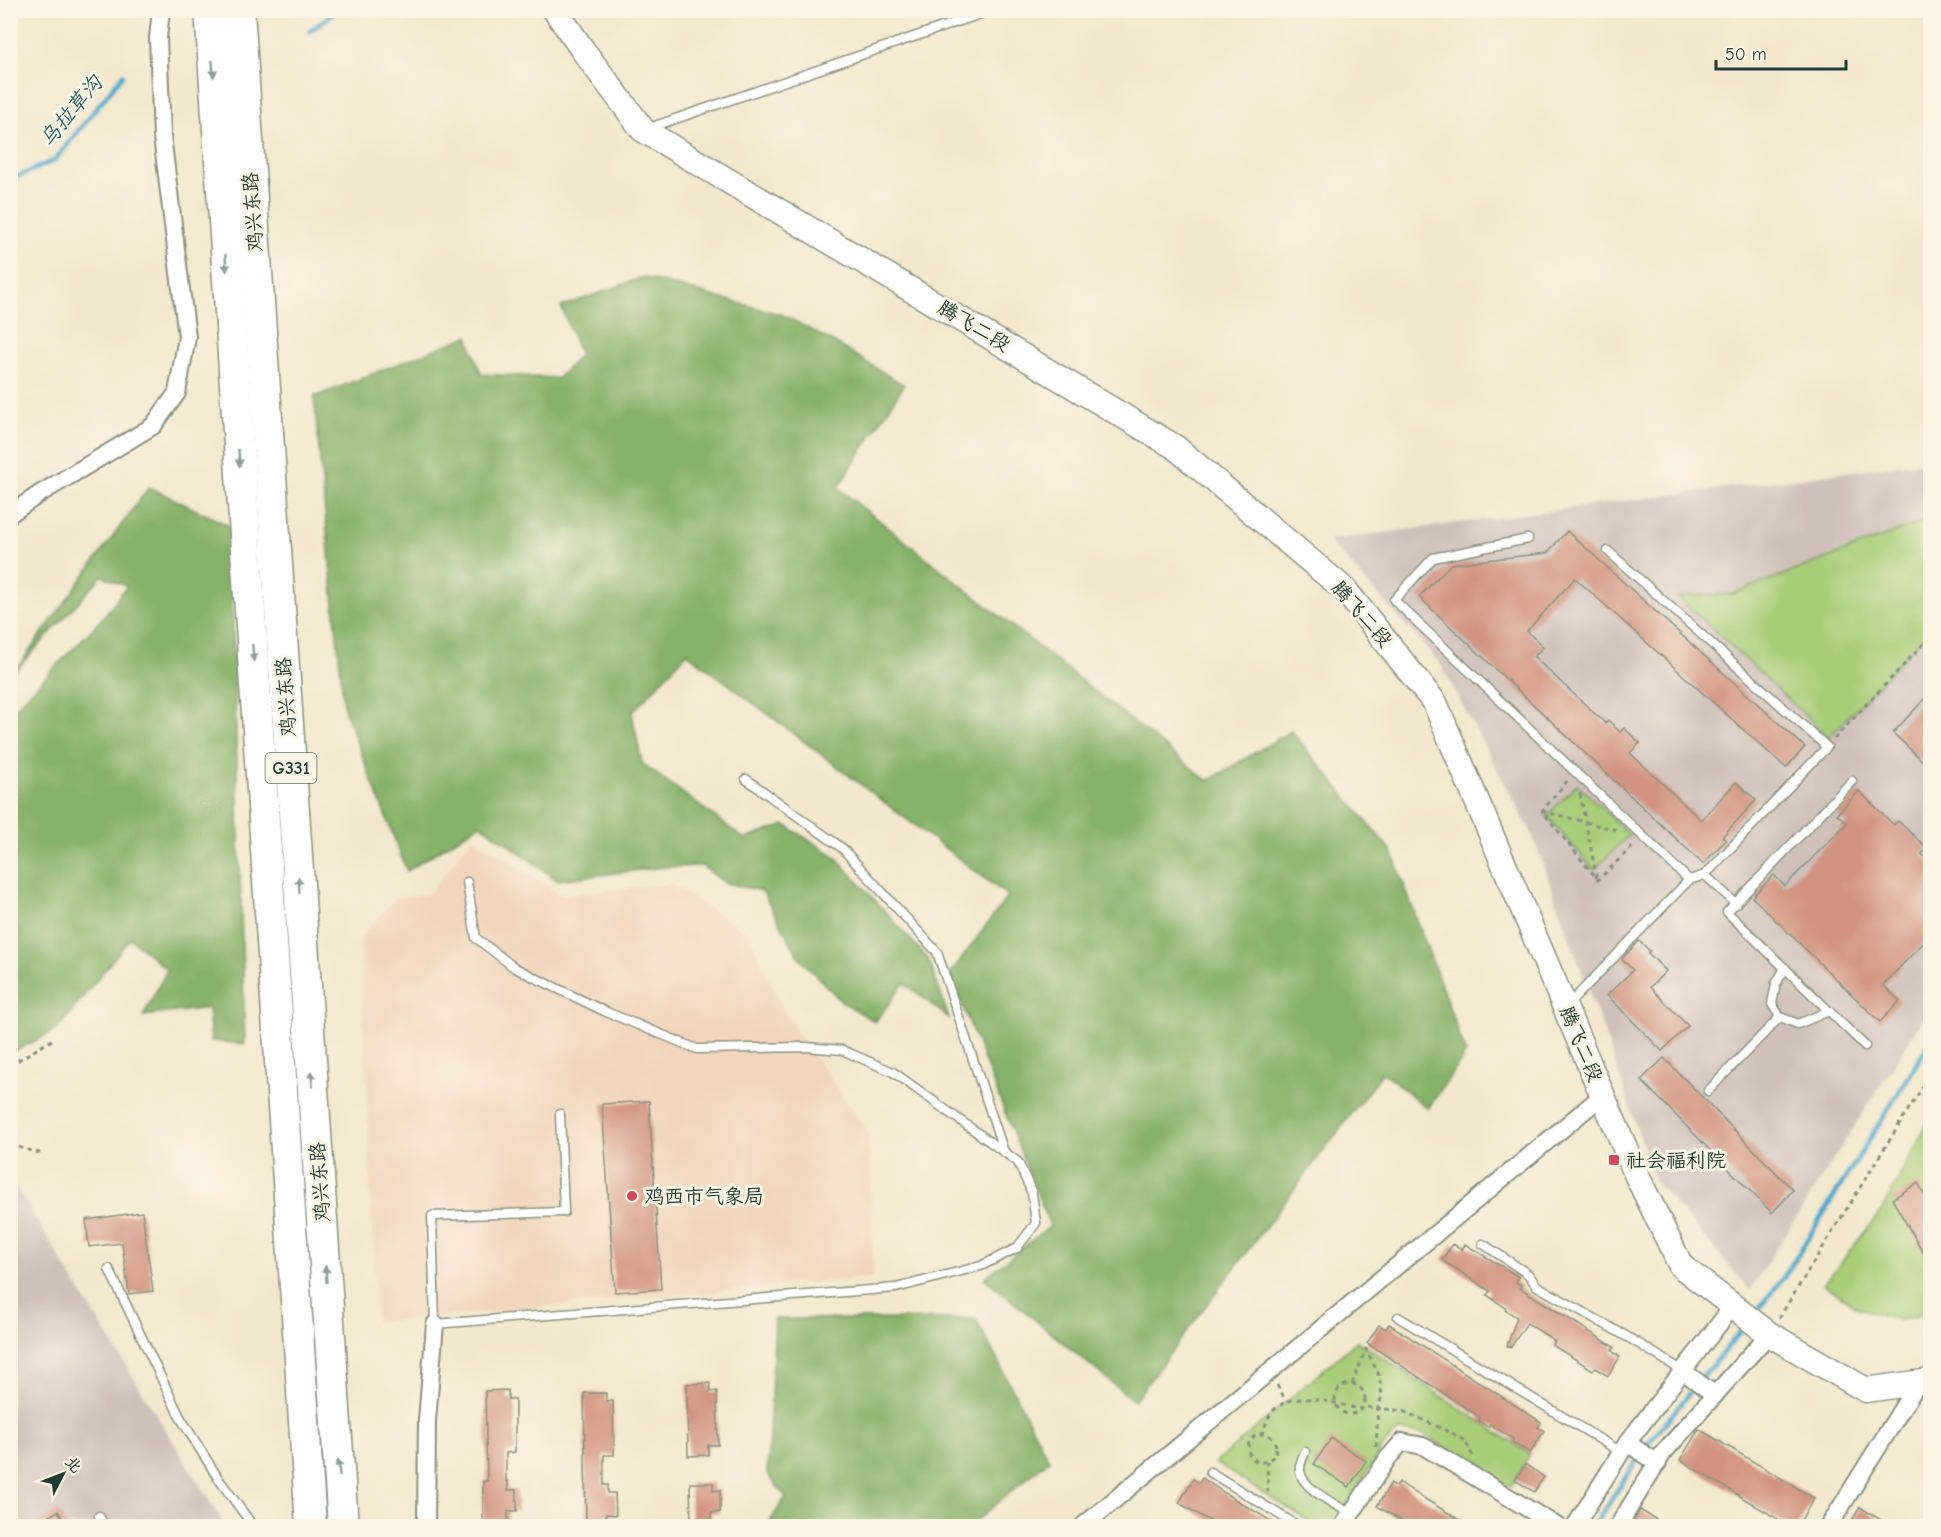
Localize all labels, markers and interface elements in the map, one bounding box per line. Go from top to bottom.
scale bar [1716,33,1846,71]
text: 50 m [1725,44,1767,65]
one-way arrow [209,59,218,78]
water label: 乌拉草沟 [35,70,108,151]
street label: 鸡兴东路 [239,170,267,253]
one-way arrow [222,254,231,273]
street label: 腾飞二段 [934,296,1014,356]
one-way arrow [235,449,244,468]
street label: 腾飞二段 [1327,576,1397,652]
one-way arrow [248,643,257,662]
street label: 鸡兴东路 [272,655,300,738]
road number: G331 [266,753,316,783]
one-way arrow [294,875,304,894]
street label: 腾飞二段 [1555,1003,1607,1085]
one-way arrow [308,1070,317,1089]
street label: 鸡兴东路 [306,1140,334,1223]
place label: 社会福利院 [1626,1149,1726,1172]
marker: 社会福利院 [1607,1153,1621,1167]
place label: 鸡西市气象局 [644,1185,764,1208]
marker: 鸡西市气象局 [625,1189,639,1203]
one-way arrow [321,1264,331,1283]
north arrow [33,1444,93,1504]
text: 北 [61,1453,85,1477]
one-way arrow [335,1459,344,1478]

